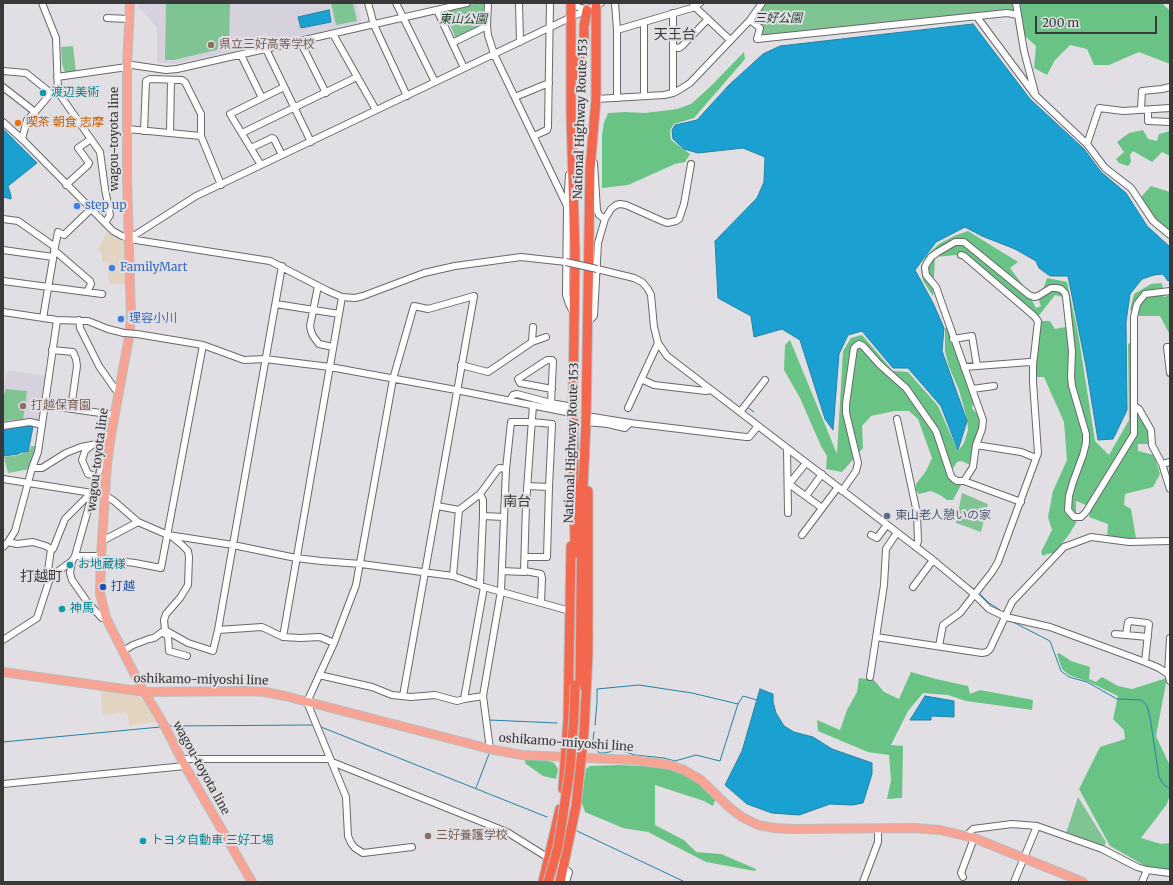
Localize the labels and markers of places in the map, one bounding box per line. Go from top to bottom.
place label: 県立三好高等学校 [219,38,315,52]
marker: 県立三好高等学校 [206,40,216,50]
place label: 渡辺美術 [51,86,99,100]
marker: 渡辺美術 [38,88,48,98]
place label: 喫茶 朝食 志摩 [26,116,104,130]
marker: 喫茶 朝食 志摩 [13,118,23,128]
place label: step up [85,199,127,213]
marker: step up [72,201,82,211]
place label: FamilyMart [120,261,187,275]
marker: FamilyMart [107,263,117,273]
place label: 理容小川 [129,312,177,326]
marker: 理容小川 [116,314,126,324]
place label: 打越保育園 [31,399,91,413]
marker: 打越保育園 [18,401,28,411]
place label: 東山老人憩いの家 [895,509,991,523]
marker: 東山老人憩いの家 [882,511,892,521]
place label: お地蔵様 [78,558,126,572]
marker: お地蔵様 [65,560,75,570]
place label: 打越 [111,580,135,594]
marker: 打越 [98,582,108,592]
place label: 神馬 [70,602,94,616]
marker: 神馬 [57,604,67,614]
place label: 三好養護学校 [436,829,508,843]
marker: 三好養護学校 [423,831,433,841]
place label: トヨタ自動車 三好工場 [151,834,274,848]
marker: トヨタ自動車 三好工場 [138,836,148,846]

